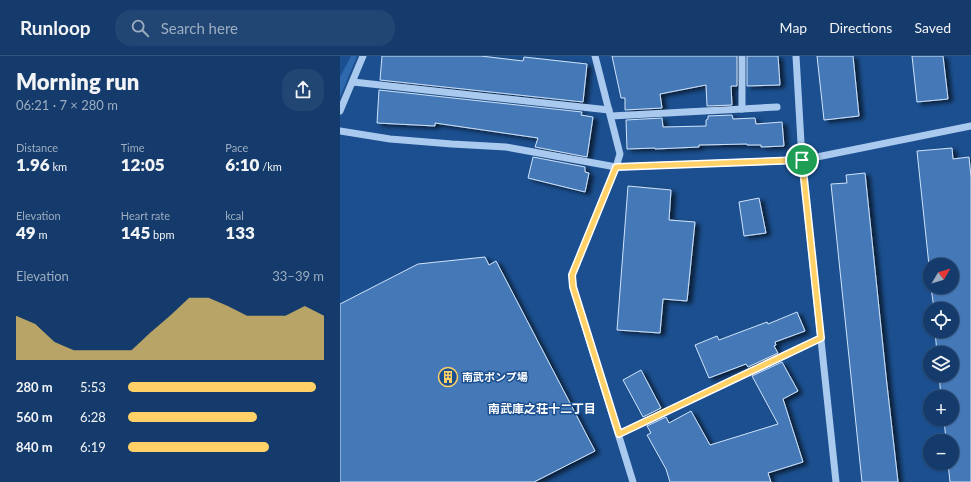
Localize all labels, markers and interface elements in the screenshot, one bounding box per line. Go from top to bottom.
search box [115,10,395,46]
text: Runloop [20,16,91,39]
icon: search [129,17,151,39]
text: Search here [161,19,238,37]
text: Map [780,19,807,36]
text: Directions [829,19,892,36]
text: Saved [914,19,951,36]
text: Morning run [16,68,139,95]
button: share [282,69,324,111]
text: 06:21 · 7 × 280 m [16,97,118,113]
text: Distance [16,141,58,154]
text: Time [121,141,145,154]
text: Pace [225,141,248,154]
pin [785,143,819,177]
icon: arrive [791,149,813,171]
text: 1.96 [16,154,50,175]
text: 12:05 [121,154,165,175]
text: 6:10 [225,154,259,175]
text: km [50,160,67,173]
text: /km [259,160,282,173]
text: Elevation [16,209,61,222]
text: Heart rate [121,209,170,222]
text: kcal [225,209,244,222]
text: 49 [16,222,36,243]
text: 145 [121,222,150,243]
text: 133 [225,222,255,243]
text: m [36,228,48,241]
text: bpm [150,228,174,241]
north arrow [923,258,959,294]
map controls [923,258,959,470]
text: Elevation [16,268,69,284]
text: 33–39 m [272,268,324,284]
button: locate [923,302,959,338]
button: layers [923,346,959,382]
building icon: 南武ポンプ場 [437,366,459,388]
place label: 南武ポンプ場 [462,370,528,383]
text: 280 m [16,379,53,395]
text: 5:53 [80,379,106,395]
button: + [923,390,959,426]
district label: 南武庫之荘十二丁目 [488,401,596,416]
text: 560 m [16,409,53,425]
text: 6:28 [80,409,106,425]
button: − [923,434,959,470]
text: 840 m [16,439,53,455]
text: 6:19 [80,439,106,455]

